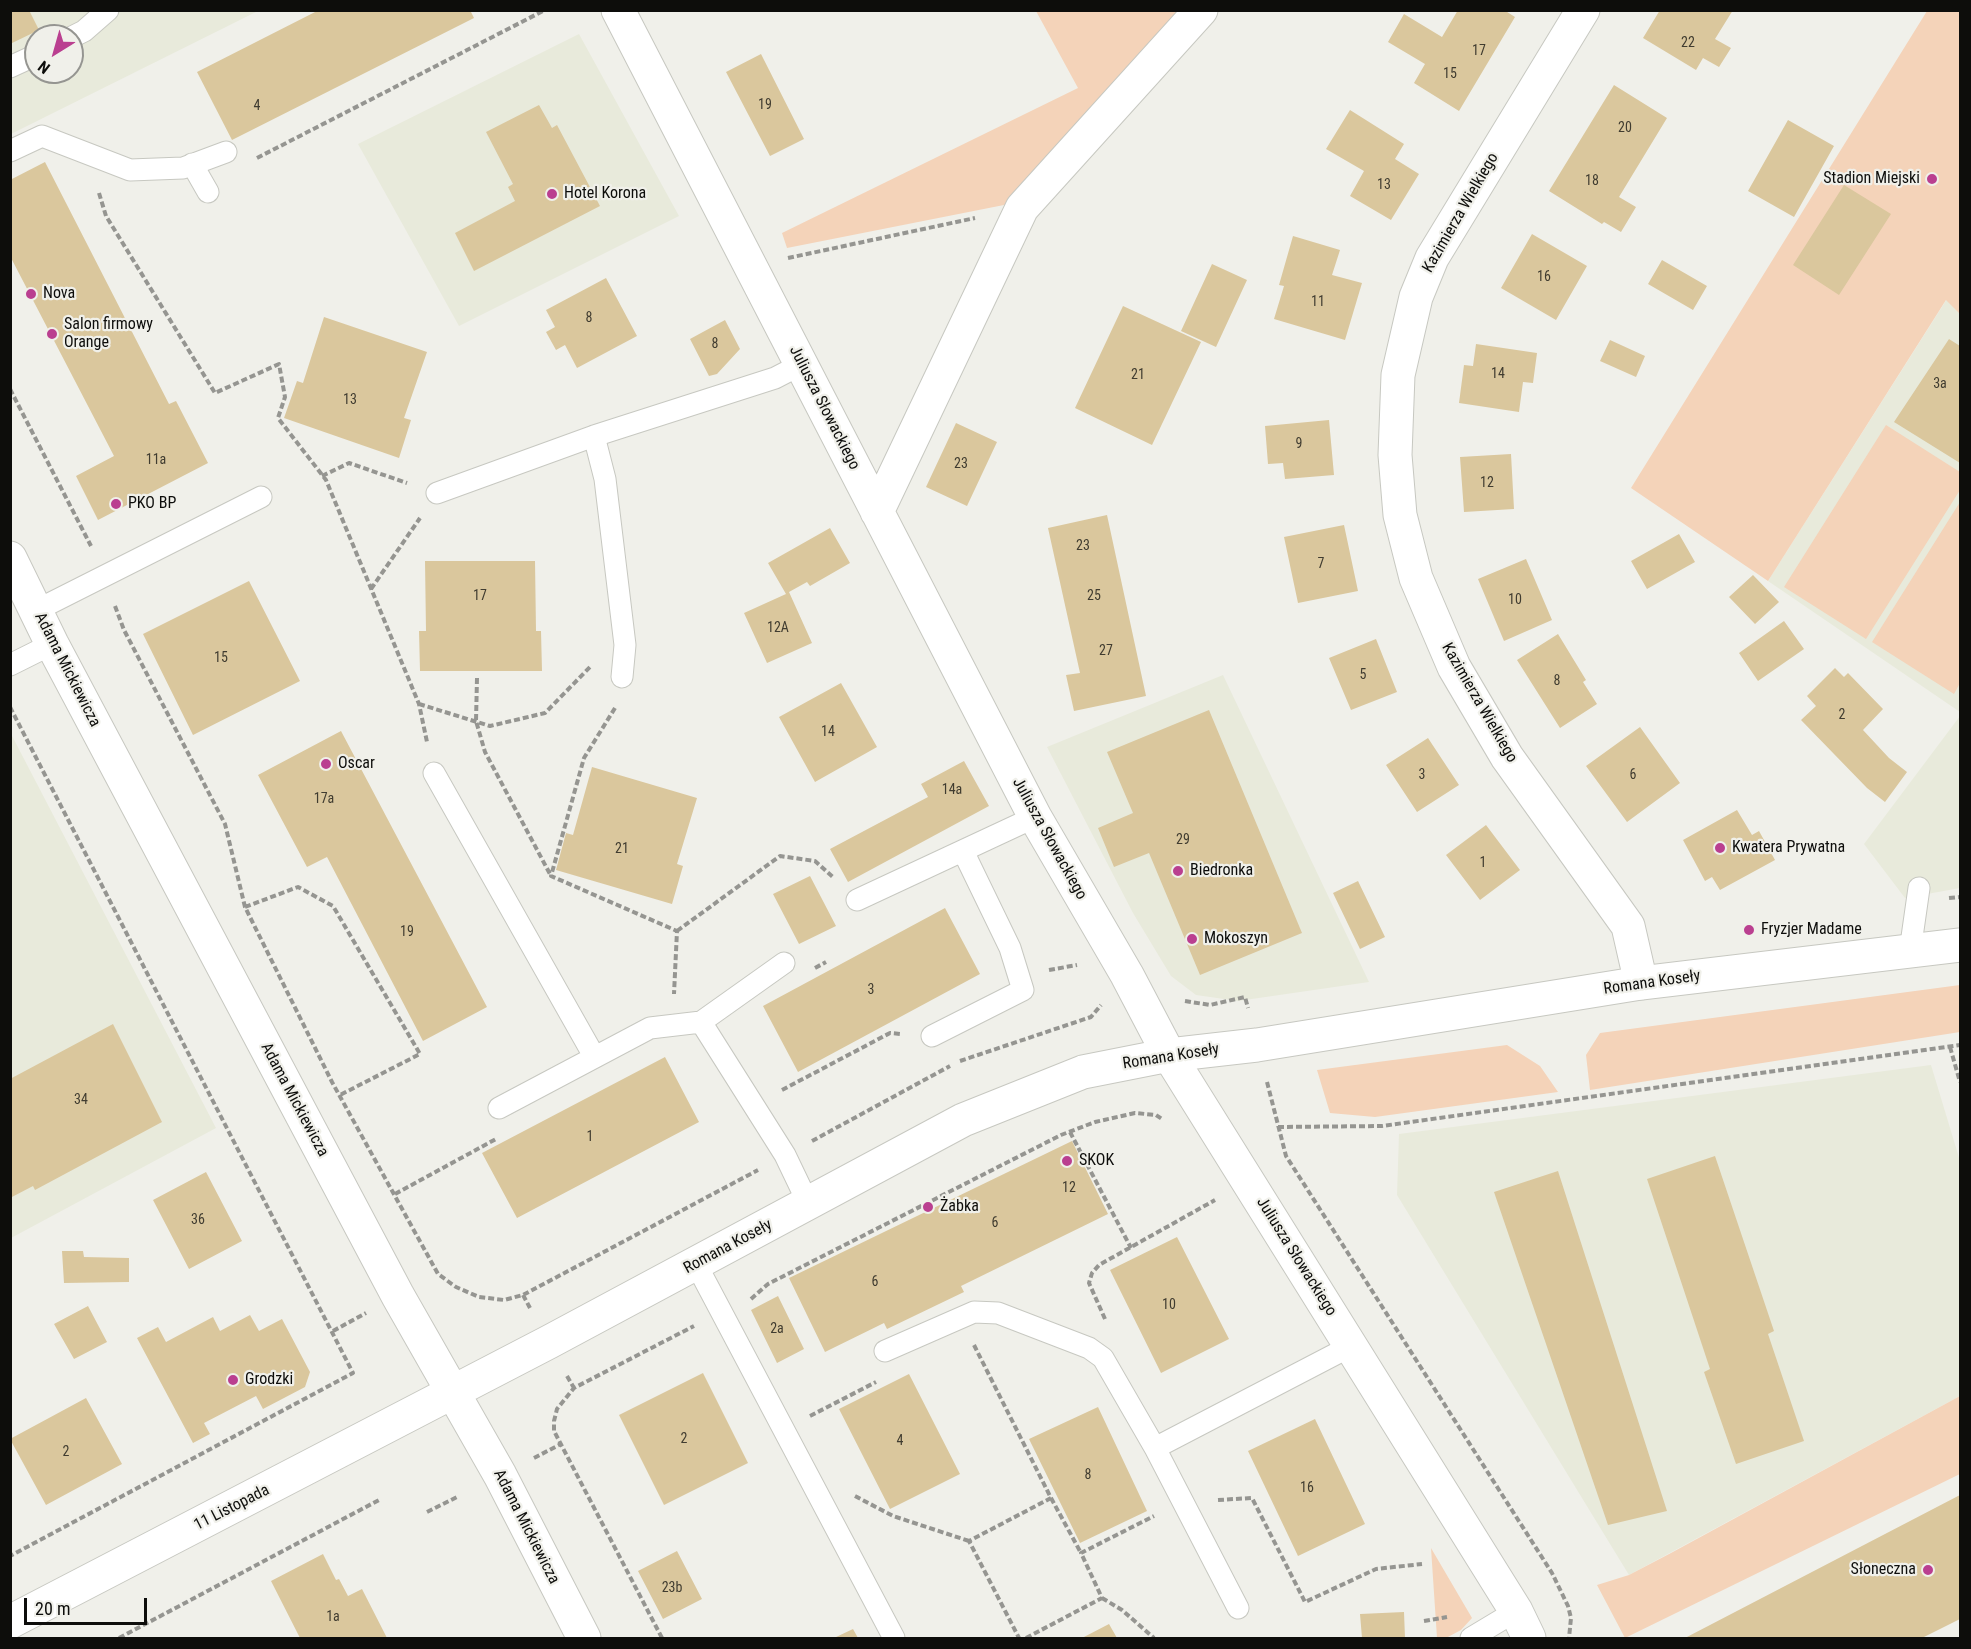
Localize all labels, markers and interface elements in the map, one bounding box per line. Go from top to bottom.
north arrow [24,24,84,84]
house number: 22 [1681,35,1695,51]
house number: 17 [1472,43,1486,59]
text: N [34,57,54,78]
house number: 15 [1443,66,1457,82]
house number: 19 [758,97,772,113]
house number: 4 [254,98,260,114]
house number: 20 [1618,120,1632,136]
street label: Kazimierza Wielkiego [1419,150,1503,276]
place label: Stadion Miejski [1823,169,1920,189]
marker: Stadion Miejski [1925,172,1939,186]
house number: 18 [1585,173,1599,189]
house number: 13 [1377,177,1391,193]
place label: Hotel Korona [564,184,646,204]
marker: Hotel Korona [545,187,559,201]
house number: 16 [1537,269,1551,285]
place label: Nova [43,284,75,304]
marker: Nova [24,287,38,301]
house number: 11 [1311,294,1325,310]
house number: 8 [586,310,592,326]
place label: Salon firmowy Orange [64,315,153,353]
marker: Salon firmowy Orange [45,327,59,341]
house number: 8 [712,336,718,352]
street label: Juliusza Słowackiego [785,343,863,473]
house number: 14 [1491,366,1505,382]
house number: 21 [1131,367,1145,383]
house number: 3a [1933,376,1947,392]
house number: 13 [343,392,357,408]
house number: 9 [1296,436,1302,452]
house number: 11a [146,452,166,468]
house number: 23 [954,456,968,472]
house number: 12 [1480,475,1494,491]
place label: PKO BP [128,494,176,514]
marker: PKO BP [109,497,123,511]
house number: 23 [1076,538,1090,554]
house number: 7 [1318,556,1324,572]
house number: 17 [473,588,487,604]
house number: 25 [1087,588,1101,604]
house number: 10 [1508,592,1522,608]
street label: Adama Mickiewicza [30,610,104,730]
house number: 12A [767,620,789,636]
street label: Kazimierza Wielkiego [1437,640,1521,766]
house number: 27 [1099,643,1113,659]
house number: 15 [214,650,228,666]
house number: 5 [1360,667,1366,683]
house number: 8 [1554,673,1560,689]
house number: 2 [1839,707,1845,723]
house number: 14 [821,724,835,740]
place label: Oscar [338,754,375,774]
marker: Oscar [319,757,333,771]
house number: 3 [1419,767,1425,783]
house number: 6 [1630,767,1636,783]
street label: Juliusza Słowackiego [1008,775,1090,903]
house number: 14a [942,782,962,798]
house number: 17a [314,791,334,807]
house number: 29 [1176,832,1190,848]
place label: Kwatera Prywatna [1732,838,1845,858]
house number: 21 [615,841,629,857]
marker: Kwatera Prywatna [1713,841,1727,855]
house number: 1 [1480,855,1486,871]
place label: Biedronka [1190,861,1253,881]
marker: Biedronka [1171,864,1185,878]
place label: Fryzjer Madame [1761,920,1862,940]
marker: Fryzjer Madame [1742,923,1756,937]
house number: 19 [400,924,414,940]
place label: Mokoszyn [1204,929,1268,949]
marker: Mokoszyn [1185,932,1199,946]
street label: Romana Koseły [1602,967,1702,999]
house number: 3 [868,982,874,998]
street label: Adama Mickiewicza [256,1040,332,1160]
street label: Romana Koseły [1121,1040,1221,1074]
house number: 34 [74,1092,88,1108]
house number: 1 [587,1129,593,1145]
place label: SKOK [1079,1151,1114,1171]
marker: SKOK [1060,1154,1074,1168]
house number: 12 [1062,1180,1076,1196]
street label: Juliusza Słowackiego [1252,1194,1340,1320]
place label: Żabka [940,1197,979,1217]
marker: Żabka [921,1200,935,1214]
house number: 36 [191,1212,205,1228]
house number: 6 [992,1215,998,1231]
street label: Romana Koseły [681,1216,775,1278]
house number: 6 [872,1274,878,1290]
house number: 10 [1162,1297,1176,1313]
house number: 2a [770,1321,784,1337]
place label: Grodzki [245,1370,293,1390]
marker: Grodzki [226,1373,240,1387]
house number: 2 [681,1431,687,1447]
house number: 4 [897,1433,903,1449]
house number: 2 [63,1444,69,1460]
street label: Adama Mickiewicza [489,1467,563,1587]
house number: 8 [1085,1467,1091,1483]
house number: 16 [1300,1480,1314,1496]
street label: 11 Listopada [191,1481,273,1535]
place label: Słoneczna [1851,1560,1916,1580]
marker: Słoneczna [1921,1563,1935,1577]
house number: 23b [662,1580,682,1596]
scale bar [27,1586,150,1624]
text: 20 m [35,1598,70,1619]
house number: 1a [326,1609,340,1625]

